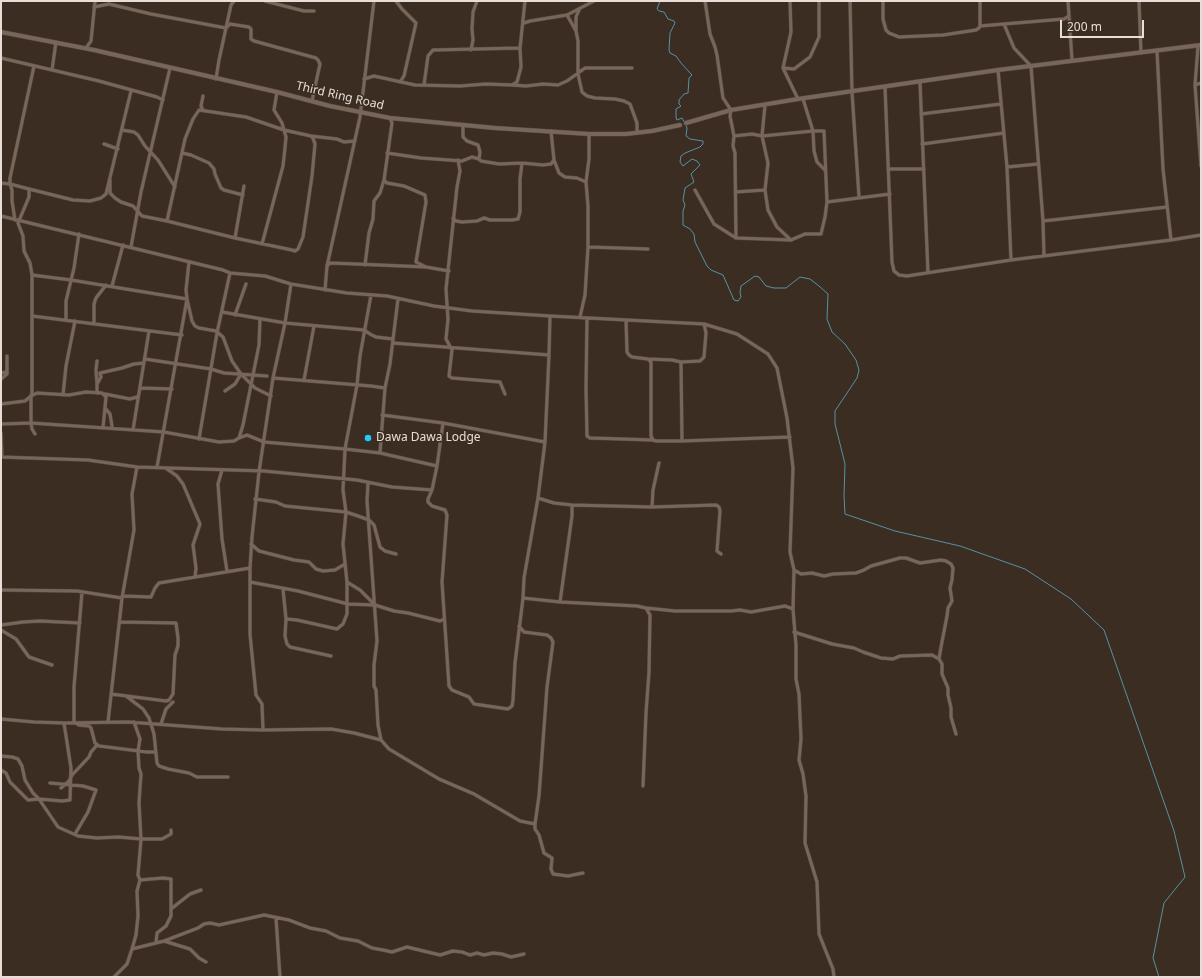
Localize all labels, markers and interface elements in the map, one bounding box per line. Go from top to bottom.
scale bar [1062,12,1146,38]
text: 200 m [1067,18,1102,35]
street label: Third Ring Road [295,79,385,113]
place label: Dawa Dawa Lodge [376,431,481,445]
marker: Dawa Dawa Lodge [363,433,373,443]

